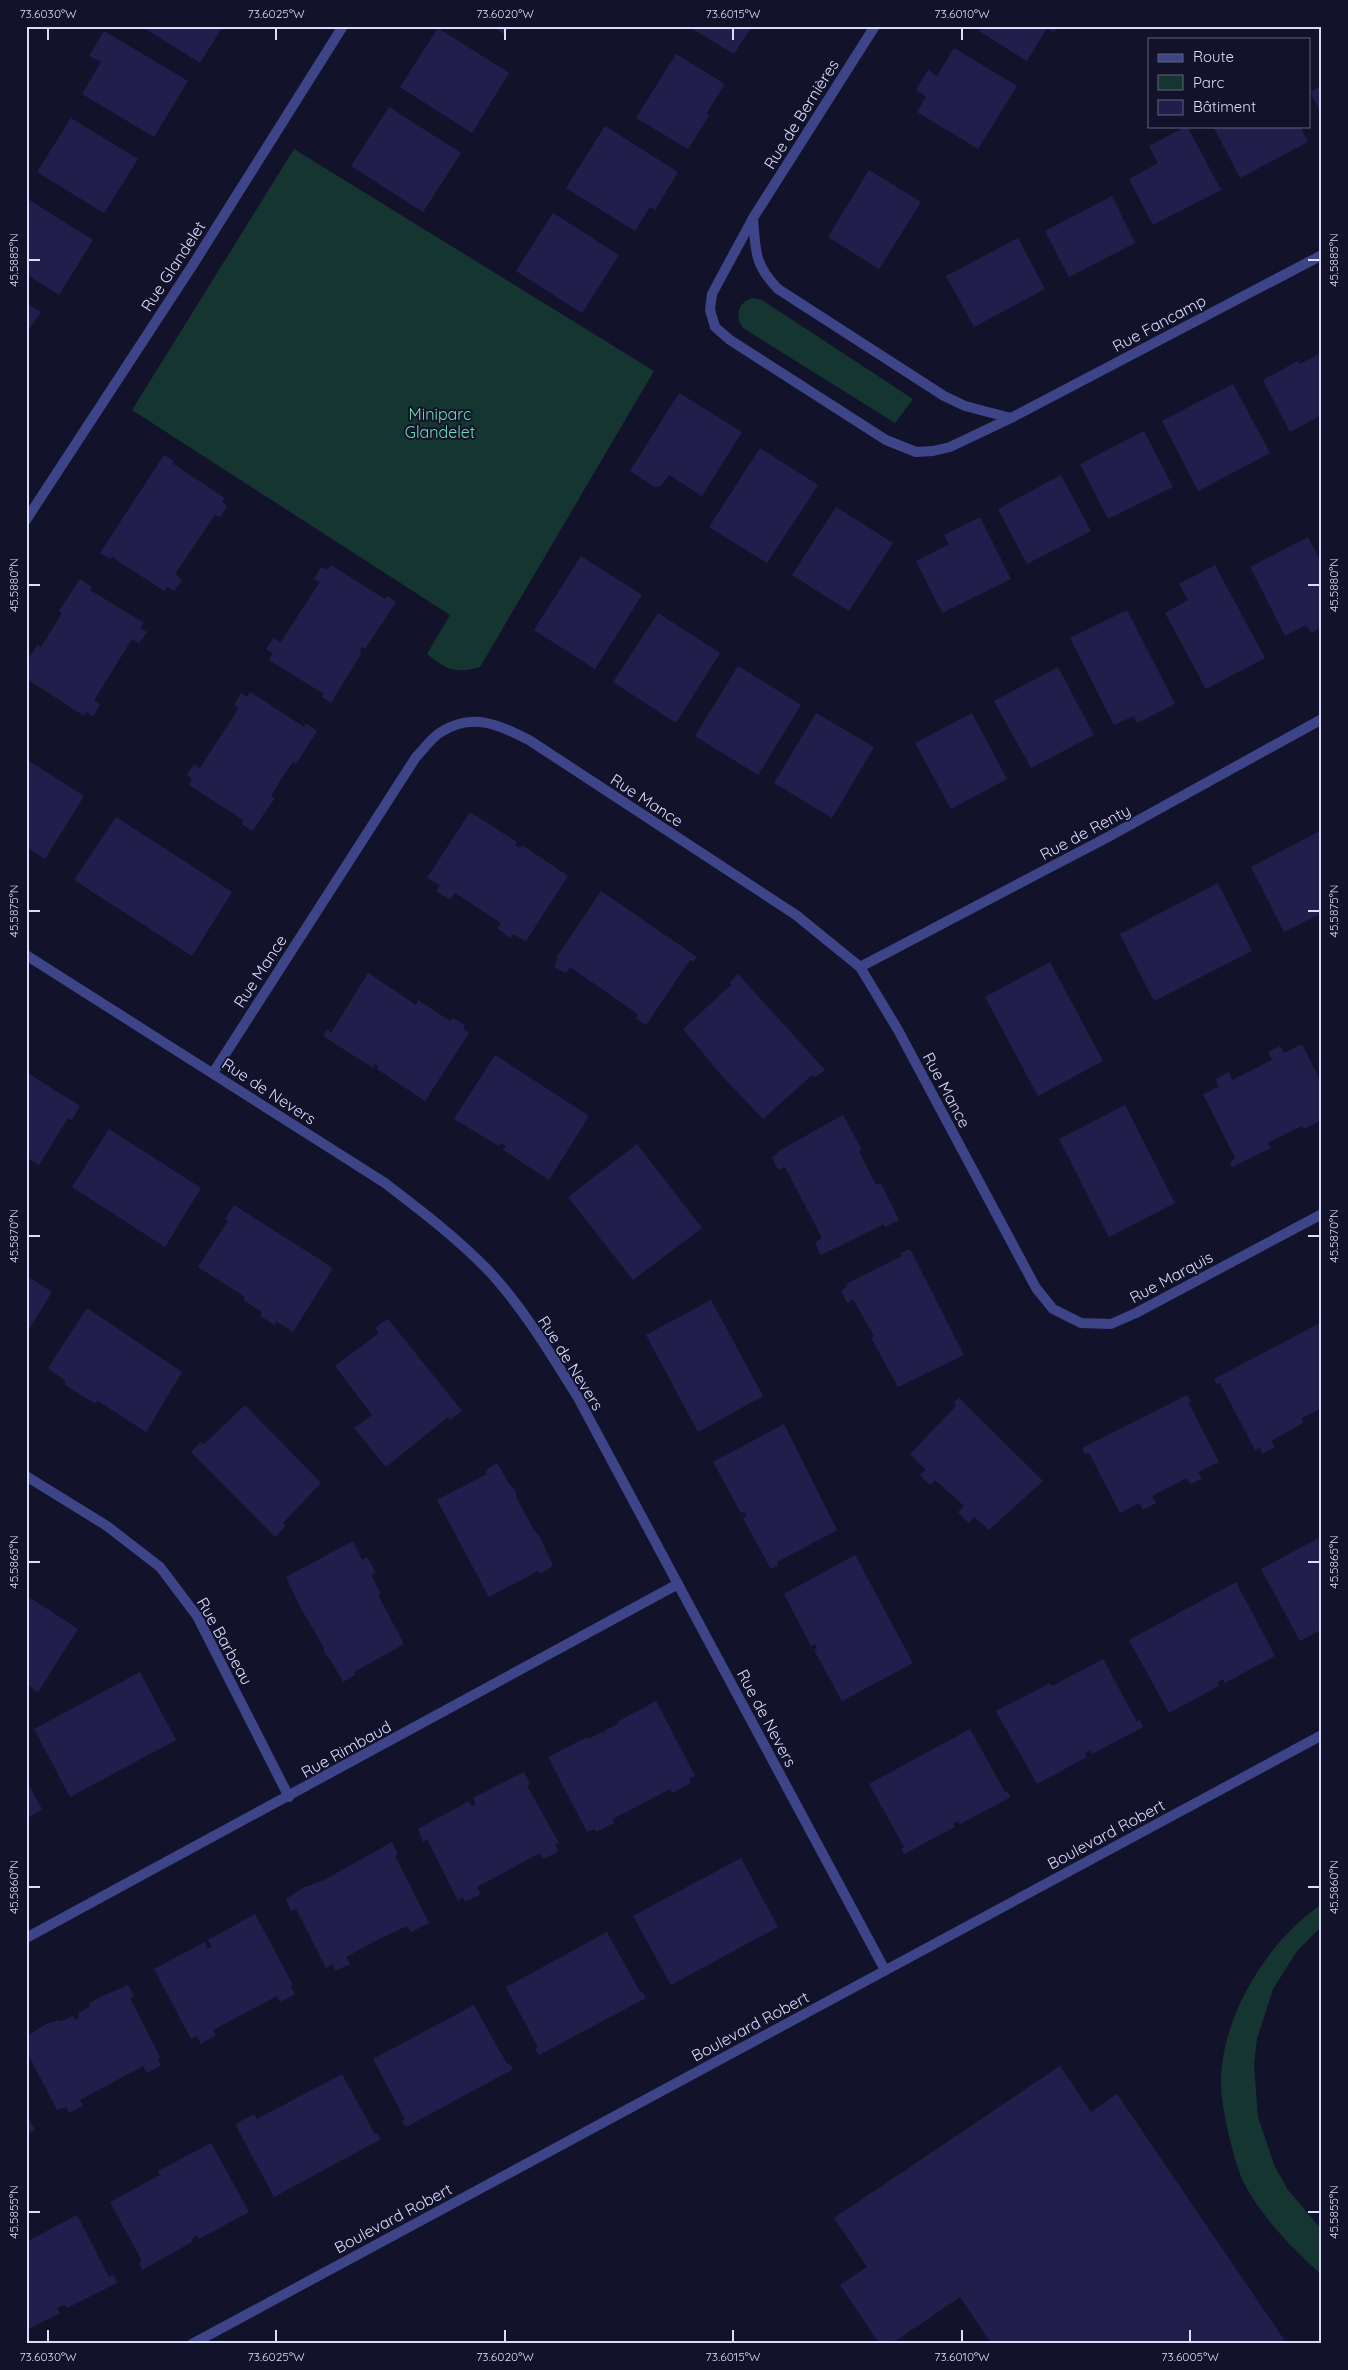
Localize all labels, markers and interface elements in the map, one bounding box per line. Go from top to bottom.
text: 73.6030°W [19,6,77,21]
text: 73.6025°W [248,6,305,21]
text: 73.6020°W [476,6,534,21]
text: 73.6015°W [706,6,761,21]
text: 73.6010°W [934,6,990,21]
legend [1148,38,1310,128]
text: Route [1193,47,1234,66]
street label: Rue de Bernières [759,55,843,173]
text: Parc [1193,73,1224,92]
text: Bâtiment [1193,97,1256,116]
street label: Rue Glandelet [136,217,210,315]
text: 45.5885°N [6,233,21,287]
text: 45.5885°N [1326,233,1341,287]
street label: Rue Fancamp [1109,290,1209,356]
park label: Miniparc Glandelet [405,404,475,442]
text: 45.5880°N [6,558,21,612]
text: 45.5880°N [1326,558,1341,612]
street label: Rue Mance [607,769,687,831]
street label: Rue de Renty [1036,800,1134,864]
text: 45.5875°N [6,885,21,937]
text: 45.5875°N [1326,885,1341,937]
street label: Rue Mance [229,931,291,1011]
street label: Rue Mance [919,1049,975,1131]
street label: Rue de Nevers [218,1053,320,1129]
text: 45.5870°N [6,1209,21,1263]
text: 45.5870°N [1326,1209,1341,1263]
street label: Rue Marquis [1126,1247,1216,1307]
street label: Rue de Nevers [534,1312,608,1414]
text: 45.5865°N [6,1535,21,1589]
text: 45.5865°N [1326,1535,1341,1589]
street label: Rue Barbeau [193,1594,257,1688]
street label: Rue de Nevers [733,1666,801,1770]
street label: Rue Rimbaud [297,1716,395,1782]
street label: Boulevard Robert [1044,1795,1168,1873]
text: 45.5860°N [6,1860,21,1914]
text: 45.5860°N [1326,1860,1341,1914]
street label: Boulevard Robert [688,1987,812,2065]
street label: Boulevard Robert [331,2179,455,2257]
text: 45.5855°N [6,2185,21,2239]
text: 45.5855°N [1326,2185,1341,2239]
text: 73.6030°W [19,2349,77,2364]
text: 73.6025°W [248,2349,305,2364]
text: 73.6020°W [476,2349,534,2364]
text: 73.6015°W [706,2349,761,2364]
text: 73.6010°W [934,2349,990,2364]
text: 73.6005°W [1161,2349,1219,2364]

